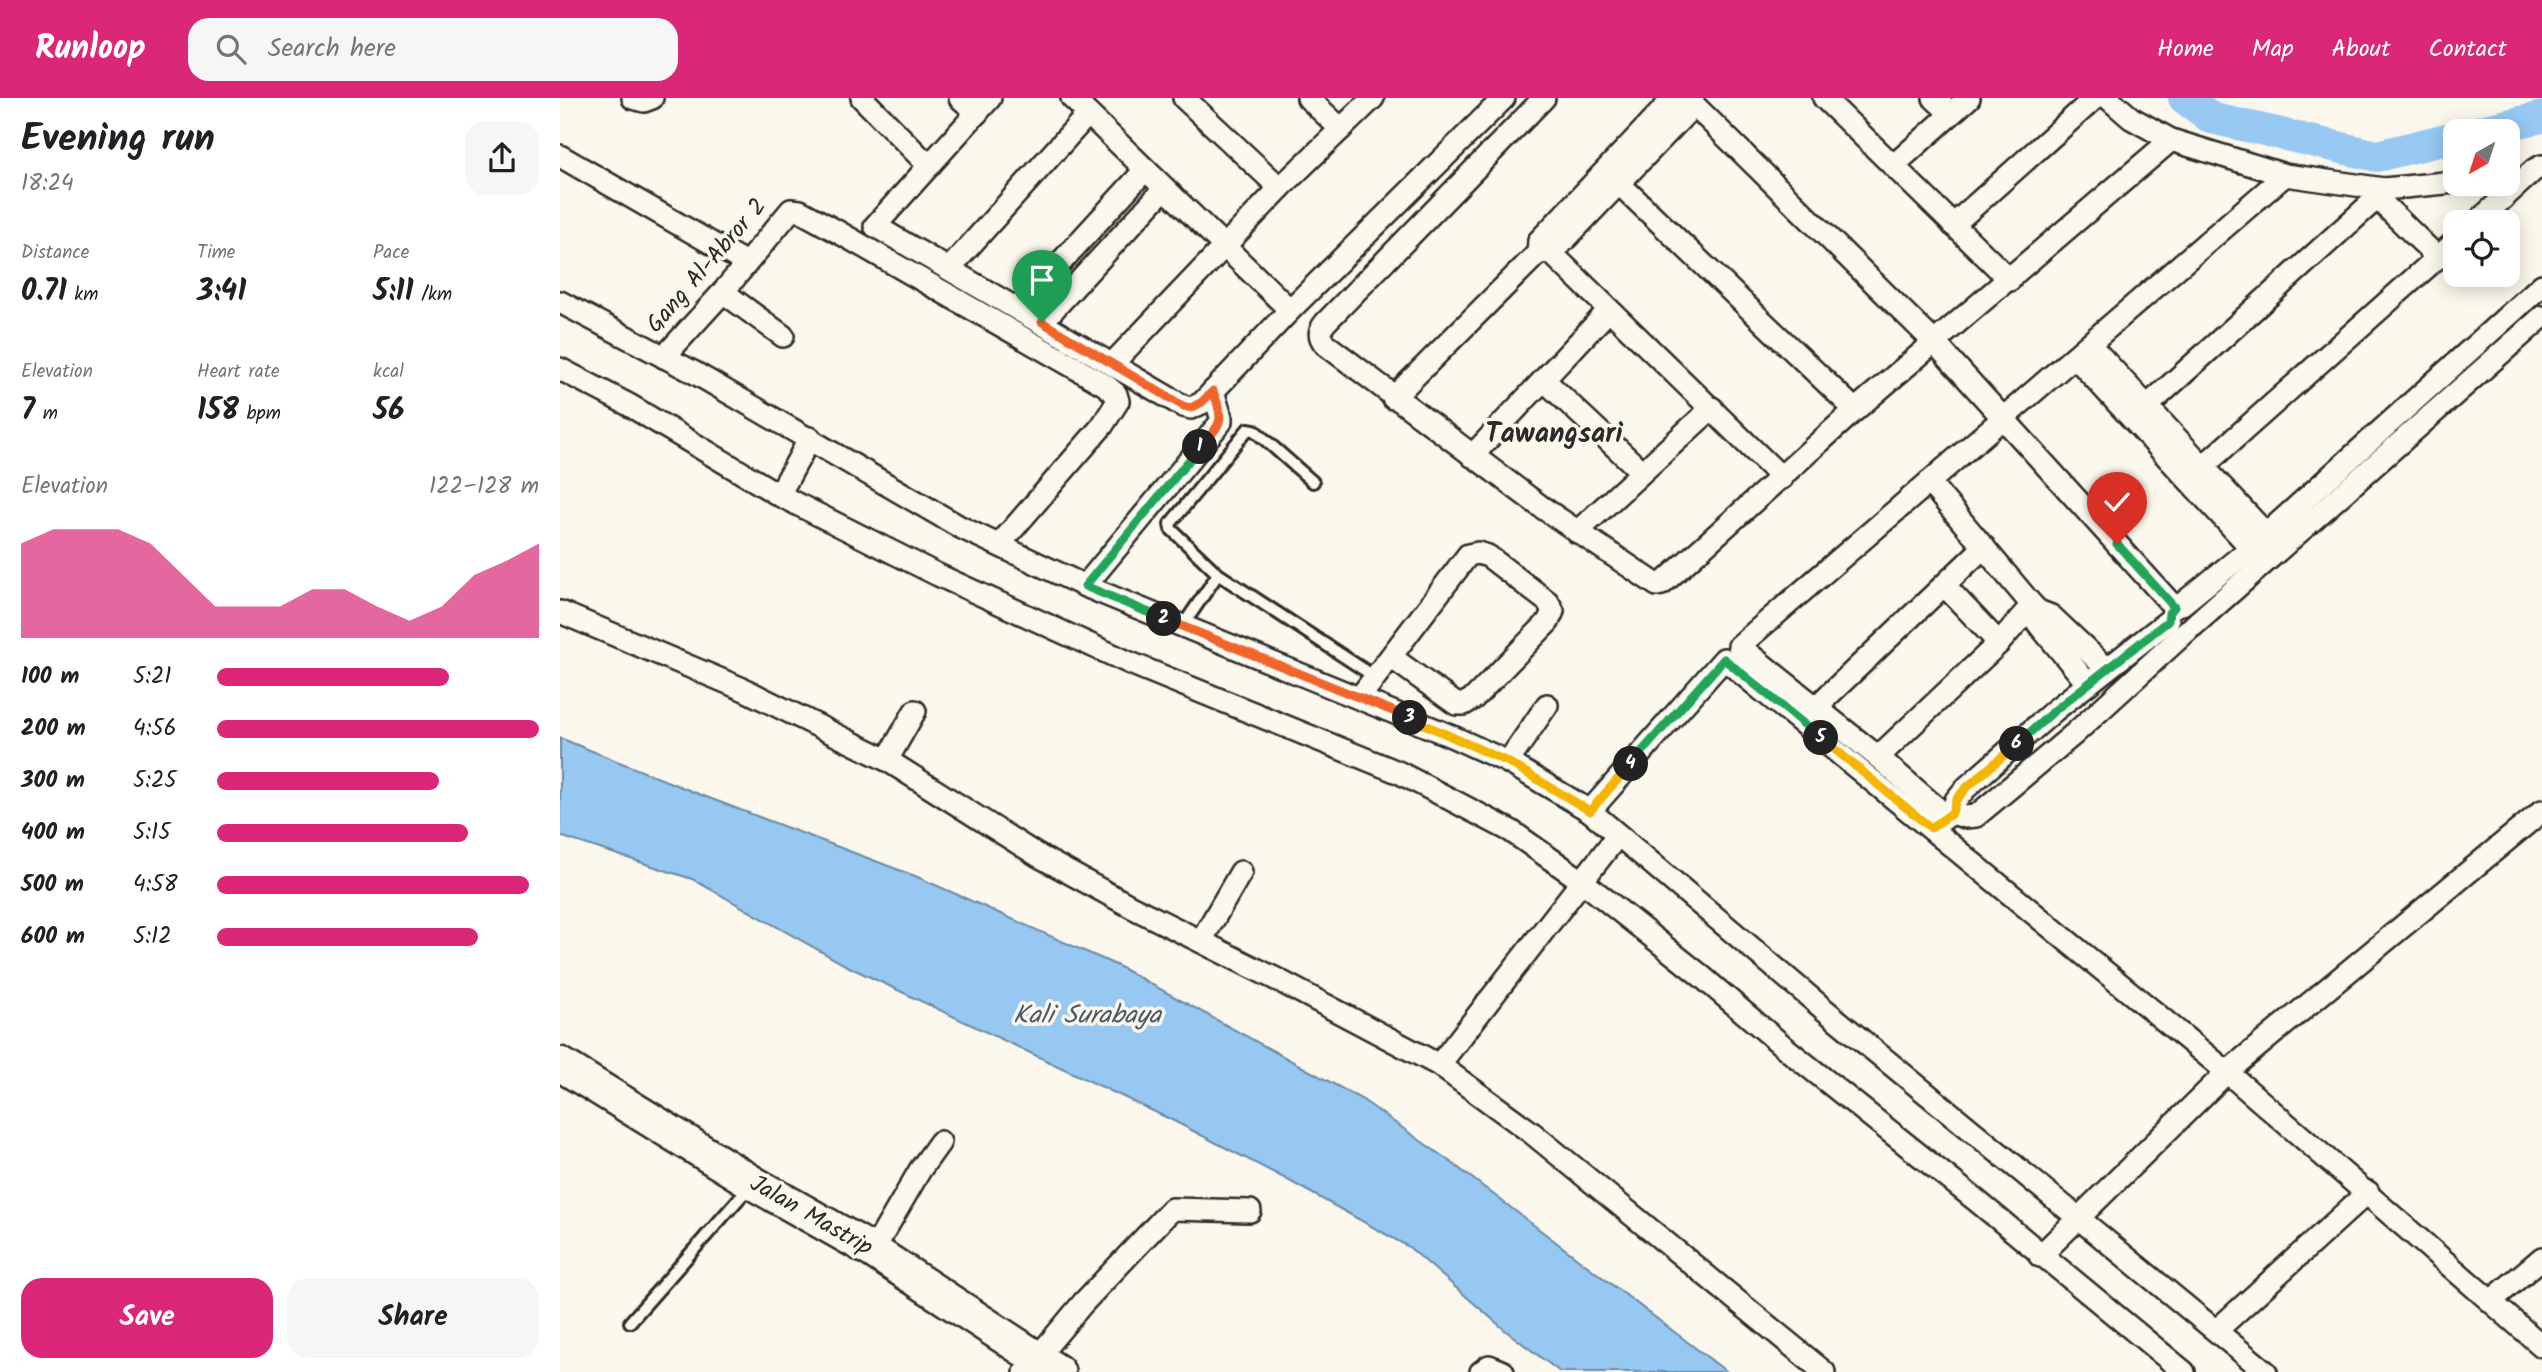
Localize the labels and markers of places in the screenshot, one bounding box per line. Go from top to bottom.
pin [1012,250,1072,322]
pin: 1 [1182,430,1218,464]
pin [2087,472,2147,544]
pin: 2 [1146,602,1182,636]
pin: 3 [1392,700,1428,736]
pin: 5 [1804,720,1838,756]
pin: 6 [2000,726,2034,762]
pin: 4 [1614,746,1648,782]

